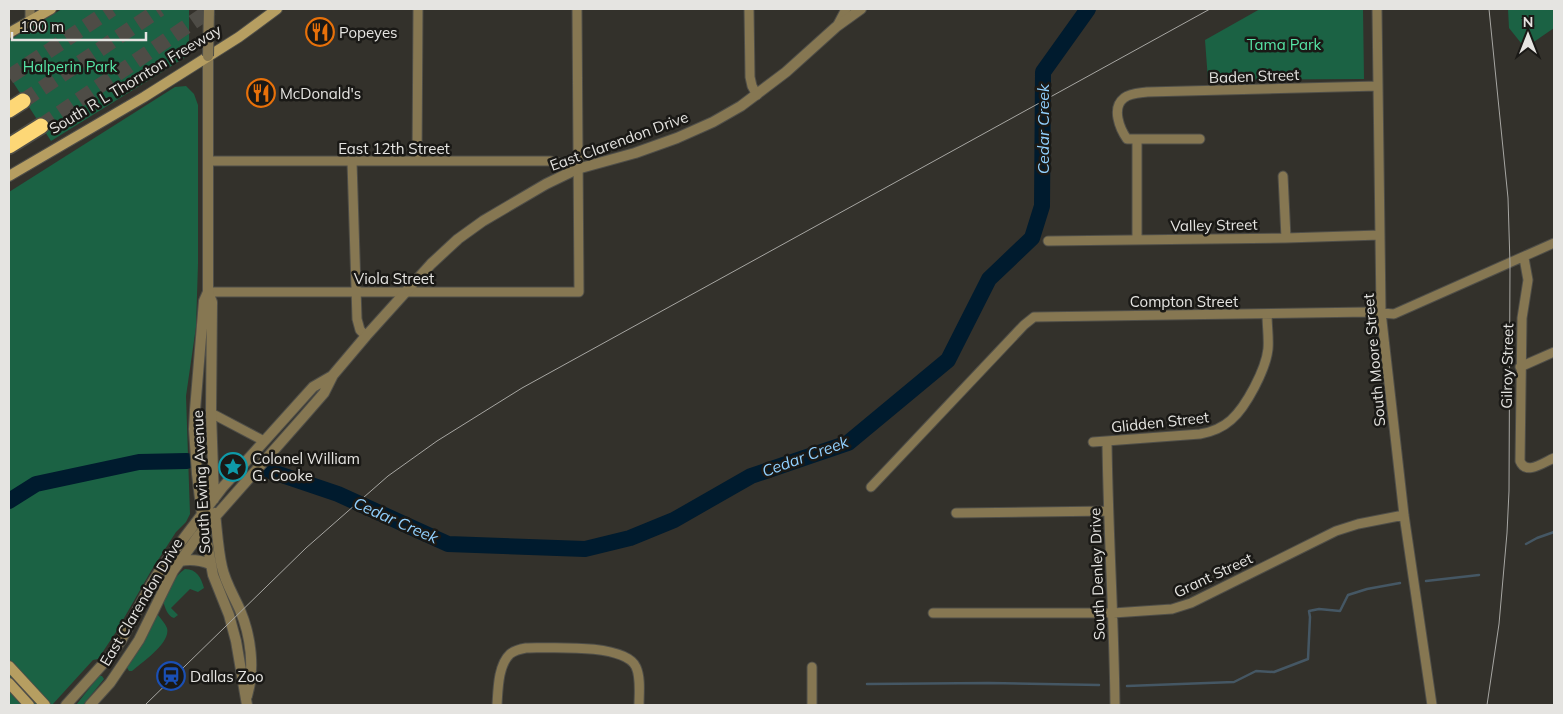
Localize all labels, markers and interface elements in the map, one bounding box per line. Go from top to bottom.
scale bar [12,10,146,42]
north arrow [1503,10,1553,60]
text: N [1523,13,1533,31]
text: 100 m [20,17,64,36]
restaurant icon: Popeyes [305,17,335,47]
street label: South R L Thornton Freeway [45,20,225,138]
place label: Popeyes [339,23,398,42]
park label: Tama Park [1247,35,1322,54]
park label: Halperin Park [23,57,118,76]
street label: Baden Street [1208,65,1300,87]
restaurant icon: McDonald's [246,78,276,108]
water label: Cedar Creek [1033,83,1053,174]
place label: McDonald's [280,84,361,103]
street label: East Clarendon Drive [547,107,691,175]
street label: East 12th Street [338,139,450,158]
street label: Valley Street [1170,215,1258,235]
street label: Viola Street [354,269,434,288]
street label: Compton Street [1130,292,1238,311]
street label: South Moore Street [1359,293,1389,427]
street label: Gilroy Street [1497,323,1517,409]
street label: Glidden Street [1110,407,1210,437]
street label: South Ewing Avenue [188,410,214,554]
water label: Cedar Creek [759,431,852,481]
place label: Colonel William G. Cooke [252,449,360,485]
place icon: Colonel William G. Cooke [218,452,248,482]
water label: Cedar Creek [351,492,442,548]
street label: South Denley Drive [1085,507,1109,641]
street label: East Clarendon Drive [95,535,187,669]
street label: Grant Street [1171,548,1255,602]
station icon: Dallas Zoo [156,661,186,691]
place label: Dallas Zoo [190,667,264,686]

